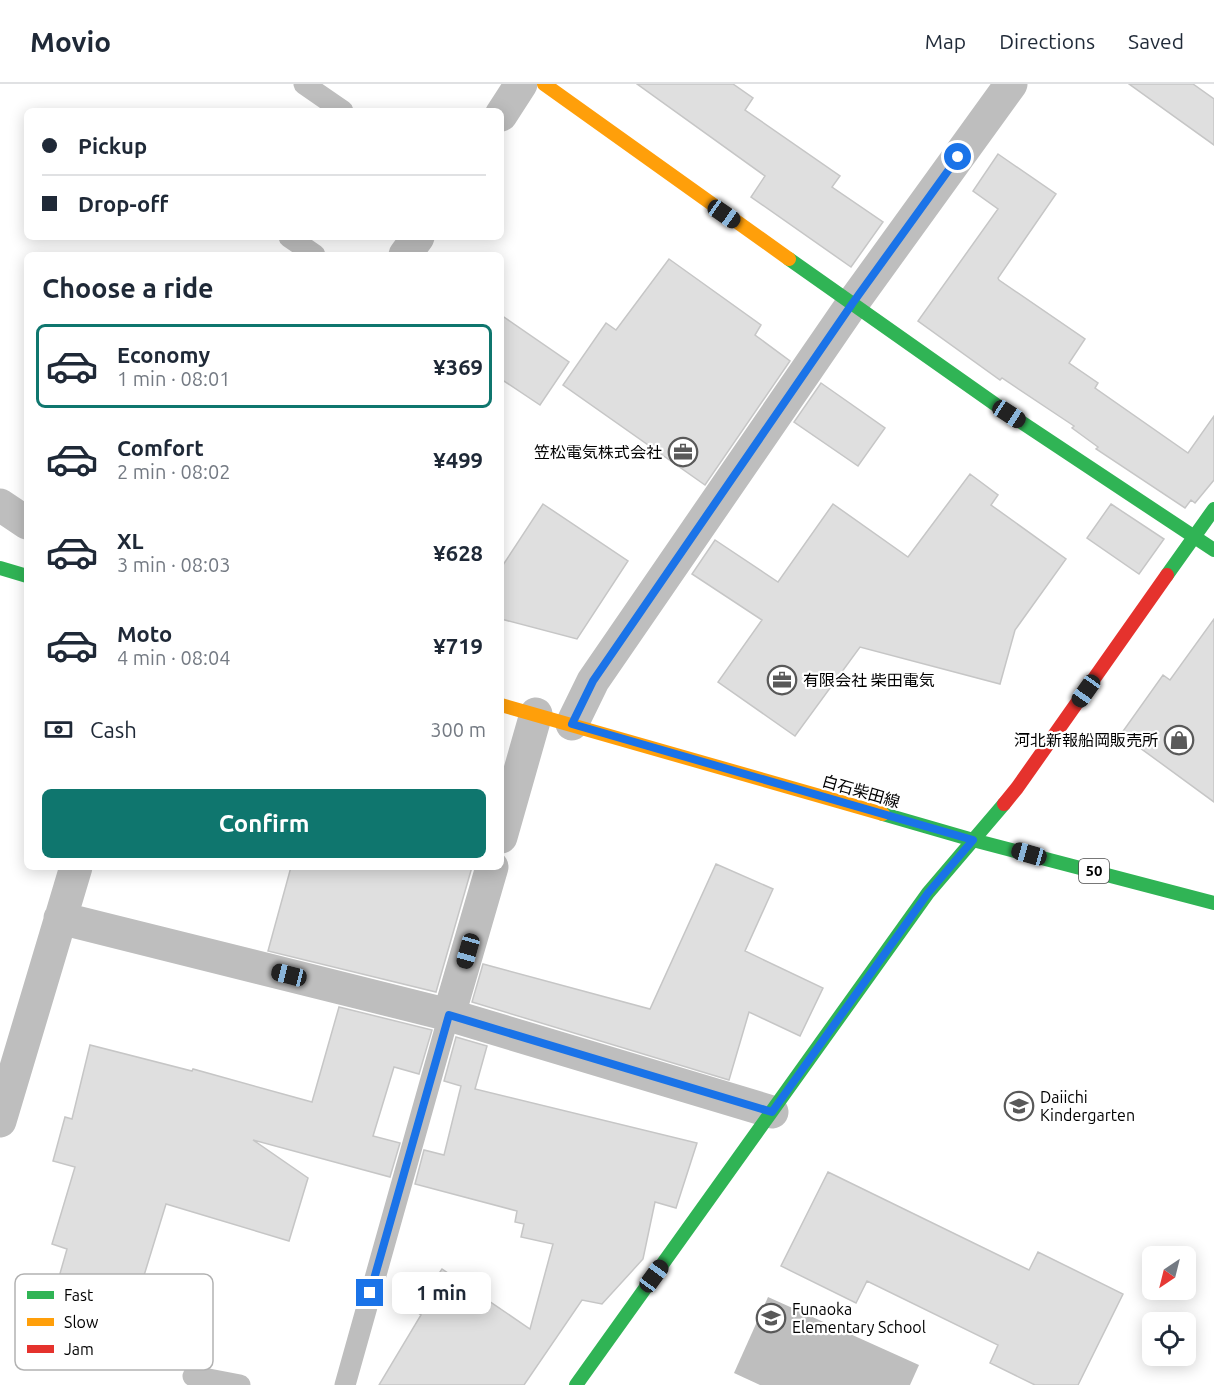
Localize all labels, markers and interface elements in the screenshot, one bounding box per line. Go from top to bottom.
text: Movio [30,26,111,57]
text: Map [925,29,966,53]
text: Directions [999,29,1095,53]
text: Saved [1128,29,1184,53]
text: Pickup [78,133,147,158]
route start [944,143,971,170]
text: Drop-off [78,191,168,216]
car [704,196,744,232]
text: Choose a ride [42,273,214,303]
icon: car [45,339,99,393]
text: Economy [117,342,210,367]
text: ¥369 [433,354,483,379]
text: 1 min · 08:01 [117,367,231,390]
car [989,397,1029,431]
icon: car [45,432,99,486]
text: Comfort [117,435,204,460]
office icon: 笠松電気株式会社 [667,436,699,468]
place label: 笠松電気株式会社 [534,443,662,461]
text: ¥499 [433,447,483,472]
text: 2 min · 08:02 [117,460,231,483]
icon: car [45,525,99,579]
text: XL [117,528,144,553]
text: ¥628 [433,540,483,565]
text: 3 min · 08:03 [117,553,231,576]
icon: car [45,618,99,672]
text: Moto [117,621,172,646]
text: ¥719 [433,633,483,658]
text: 4 min · 08:04 [117,646,231,669]
office icon: 有限会社 柴田電気 [766,664,798,696]
place label: 有限会社 柴田電気 [803,671,935,689]
car [1068,671,1104,711]
icon: cash [42,713,75,746]
text: Cash [90,717,137,742]
text: 300 m [430,718,486,741]
shop icon: 河北新報船岡販売所 [1163,724,1195,756]
place label: 河北新報船岡販売所 [1014,731,1158,749]
street label: 白石柴田線 [820,771,902,811]
button: Confirm [42,789,486,858]
car [1009,840,1049,868]
road number: 50 [1079,859,1109,883]
car [454,931,482,971]
car [269,962,309,988]
place label: Daiichi Kindergarten [1040,1088,1135,1124]
school or university icon: Daiichi Kindergarten [1003,1090,1035,1122]
north arrow [1142,1246,1196,1300]
map controls [1142,1246,1196,1366]
car [636,1256,672,1296]
callout: 1 min [391,1272,490,1314]
legend [15,1274,213,1370]
route end [356,1279,383,1306]
text: 1 min [416,1281,467,1304]
text: Fast [64,1286,94,1304]
place label: Funaoka Elementary School [792,1300,926,1336]
school or university icon: Funaoka Elementary School [755,1302,787,1334]
button: locate [1142,1312,1196,1366]
text: Slow [64,1313,99,1331]
text: Jam [64,1340,94,1358]

